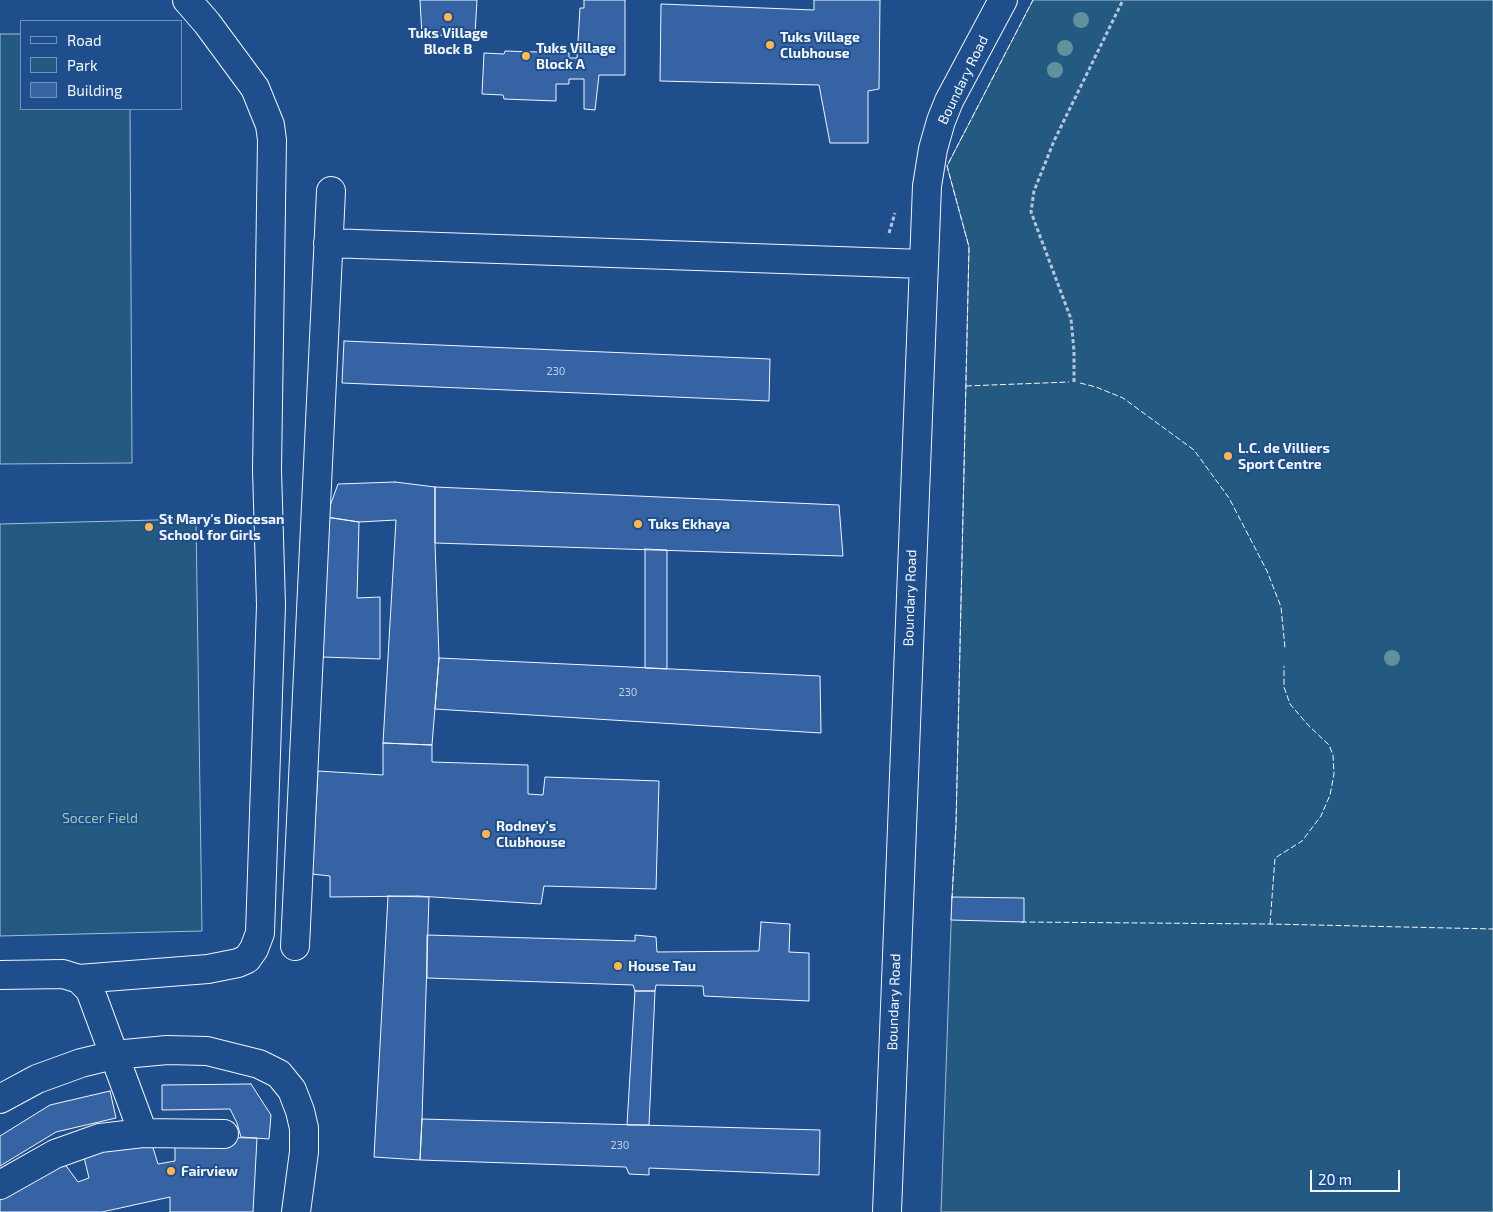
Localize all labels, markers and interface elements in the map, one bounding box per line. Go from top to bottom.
marker: Tuks Village Block B [442,11,454,23]
legend [20,20,182,110]
place label: Tuks Village Block B [408,25,488,58]
place label: Tuks Village Clubhouse [780,29,860,62]
text: Road [67,31,102,49]
street label: Boundary Road [934,33,992,127]
marker: Tuks Village Clubhouse [764,39,776,51]
place label: Tuks Village Block A [536,40,616,72]
marker: Tuks Village Block A [520,50,532,62]
text: Park [67,56,98,74]
text: Building [67,81,122,99]
house number: 230 [547,364,565,378]
place label: L.C. de Villiers Sport Centre [1238,440,1330,472]
marker: L.C. de Villiers Sport Centre [1222,450,1234,462]
place label: St Mary's Diocesan School for Girls [159,511,284,544]
place label: Tuks Ekhaya [648,516,730,532]
marker: Tuks Ekhaya [632,518,644,530]
marker: St Mary's Diocesan School for Girls [143,521,155,533]
street label: Boundary Road [900,549,920,647]
house number: 230 [619,685,637,699]
park label: Soccer Field [62,810,138,826]
place label: Rodney's Clubhouse [496,818,566,850]
marker: Rodney's Clubhouse [480,828,492,840]
street label: Boundary Road [884,953,904,1051]
place label: House Tau [628,958,696,974]
marker: House Tau [612,960,624,972]
house number: 230 [611,1138,629,1152]
scale bar [1313,1160,1403,1192]
place label: Fairview [181,1163,238,1179]
marker: Fairview [165,1165,177,1177]
text: 20 m [1318,1170,1352,1188]

